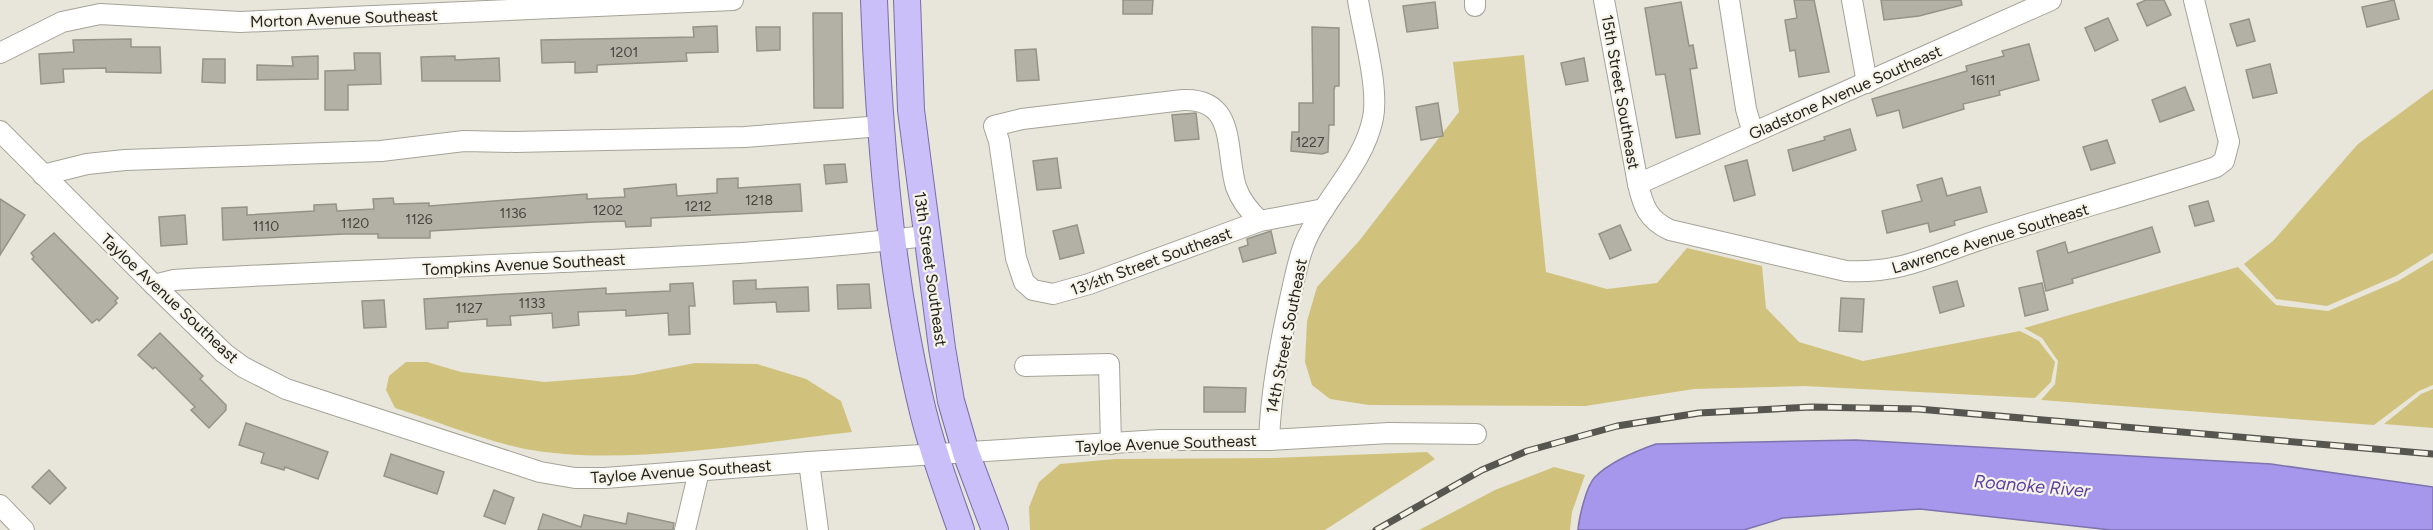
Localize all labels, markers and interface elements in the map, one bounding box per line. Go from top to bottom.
street label: Morton Avenue Southeast [250,6,438,31]
street label: 15th Street Southeast [1598,13,1643,171]
street label: Gladstone Avenue Southeast [1746,41,1945,144]
house number: 1201 [610,44,638,61]
house number: 1611 [1970,72,1996,89]
house number: 1227 [1296,134,1325,151]
street label: 13th Street Southeast [910,190,951,348]
house number: 1218 [745,192,773,209]
house number: 1212 [684,198,712,215]
street label: Lawrence Avenue Southeast [1889,199,2091,278]
house number: 1202 [593,202,623,219]
house number: 1136 [499,205,527,222]
house number: 1126 [405,211,433,228]
house number: 1120 [341,215,369,232]
house number: 1110 [253,218,279,235]
street label: 13½th Street Southeast [1068,223,1234,299]
street label: Tayloe Avenue Southeast [97,230,242,367]
street label: Tompkins Avenue Southeast [422,250,626,279]
street label: 14th Street Southeast [1262,257,1311,415]
house number: 1133 [519,295,545,312]
house number: 1127 [456,300,483,317]
street label: Tayloe Avenue Southeast [1075,431,1257,456]
street label: Tayloe Avenue Southeast [590,456,772,487]
water label: Roanoke River [1973,470,2092,502]

